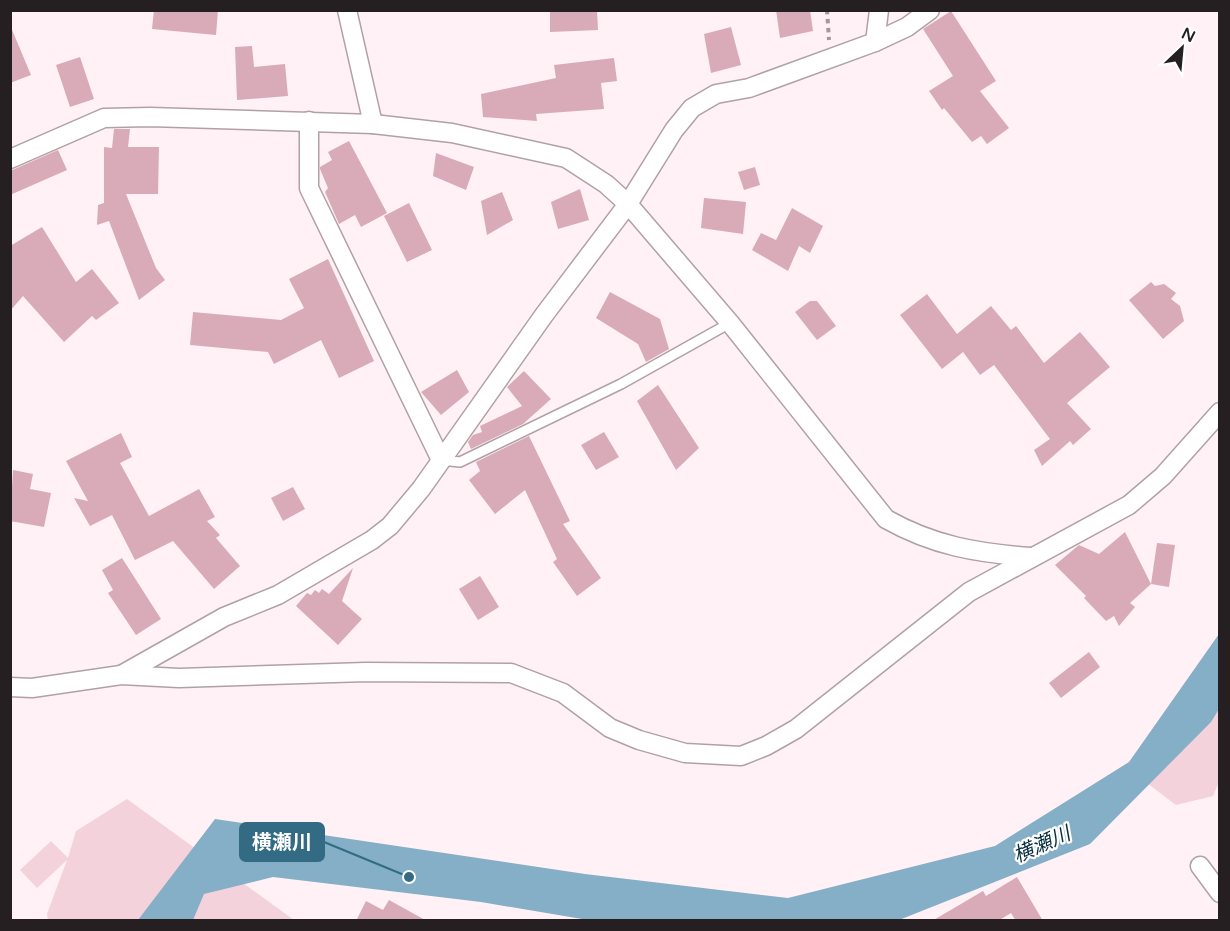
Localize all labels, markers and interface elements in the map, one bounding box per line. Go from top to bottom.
north arrow [1152,18,1212,78]
text: N [1178,24,1198,47]
water label: 横瀬川 [1010,821,1076,868]
callout: 横瀬川 [240,823,324,861]
text: 横瀬川 [252,831,312,855]

